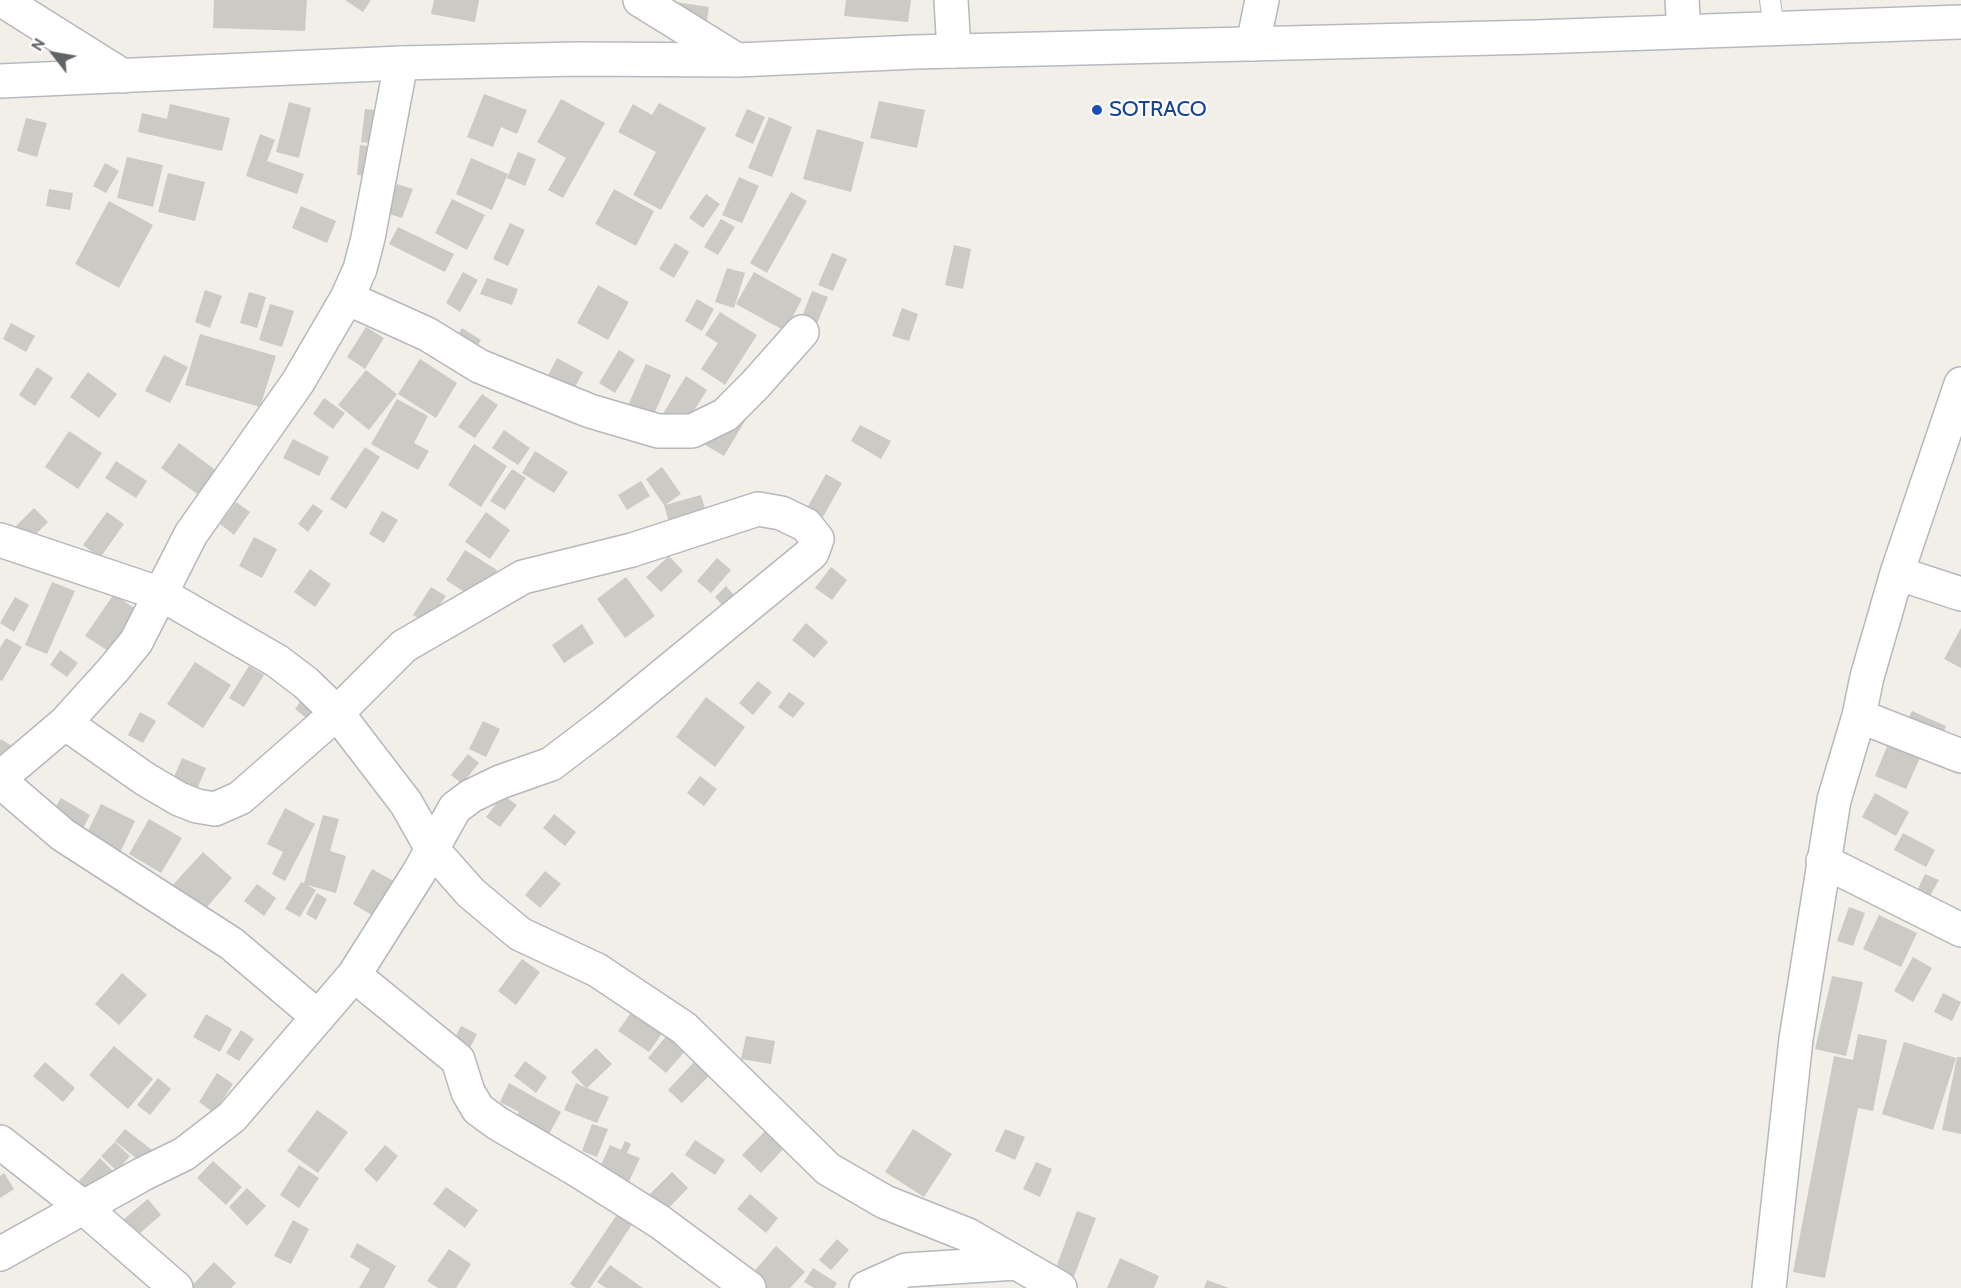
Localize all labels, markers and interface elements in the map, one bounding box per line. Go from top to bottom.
north arrow [24,24,84,84]
text: N [27,35,49,54]
place label: SOTRACO [1109,97,1207,123]
marker: SOTRACO [1090,103,1104,117]

